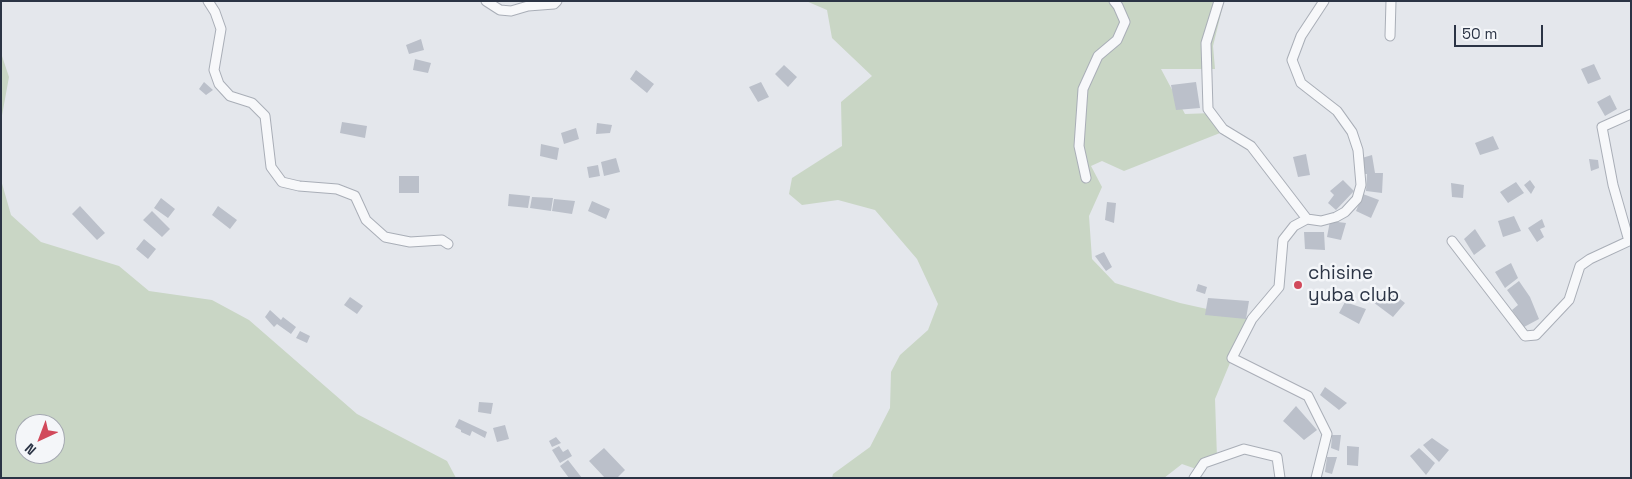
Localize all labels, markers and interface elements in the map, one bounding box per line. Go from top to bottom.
scale bar [1457,15,1546,47]
text: 50 m [1462,24,1497,43]
place label: chisine yuba club [1308,263,1399,307]
marker: chisine yuba club [1292,279,1304,291]
north arrow [15,414,65,464]
text: N [21,439,40,459]

